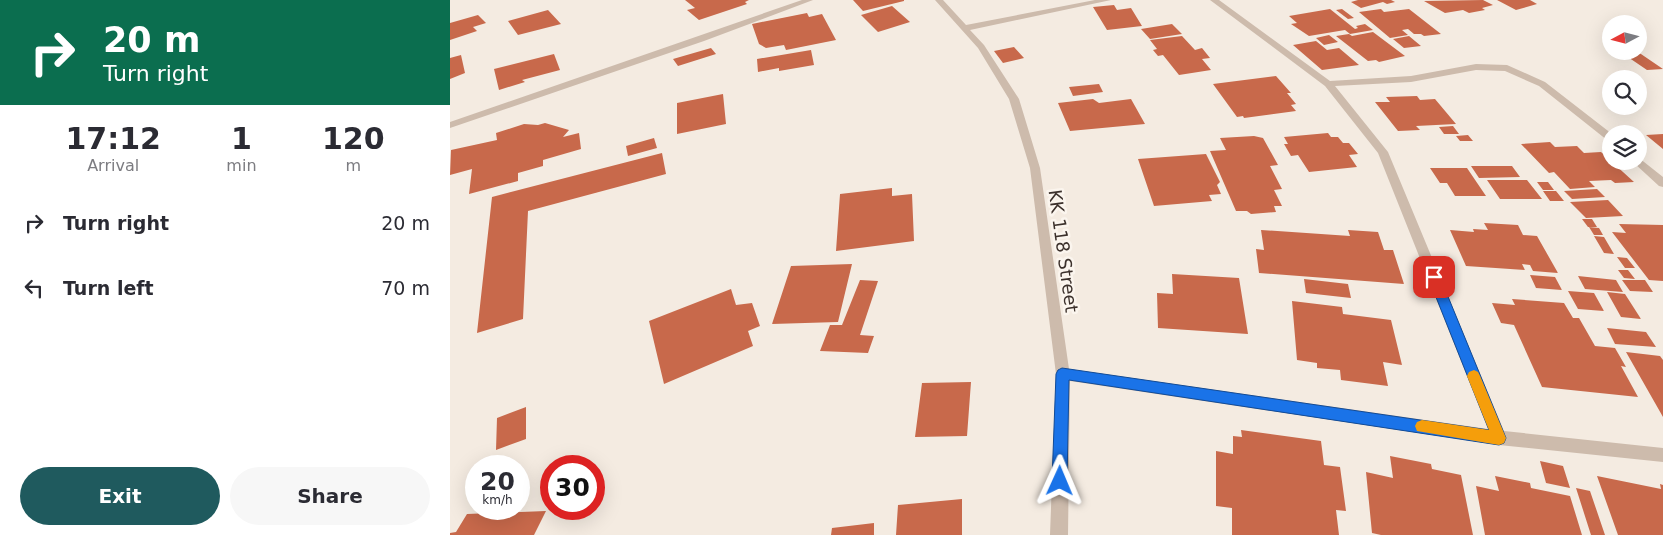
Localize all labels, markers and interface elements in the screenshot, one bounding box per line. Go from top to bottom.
north arrow [1602,15,1648,60]
map controls [1602,15,1647,170]
icon: right [20,20,85,85]
text: 20 m [103,20,200,60]
text: Turn right [103,61,208,86]
button: search [1602,70,1647,115]
text: 17:12 [65,121,161,156]
text: 1 [231,121,252,156]
text: 120 [322,121,385,156]
button: layers [1602,125,1647,170]
text: Arrival [87,156,139,175]
text: min [226,156,257,175]
text: m [345,156,361,175]
street label: KK 118 Street [1044,188,1083,314]
icon: right [20,209,48,237]
text: Turn right [63,212,169,234]
text: 20 m [381,212,430,234]
pin [1413,256,1455,298]
icon: arrive [1420,263,1448,291]
icon: left [20,274,48,302]
text: Turn left [63,277,154,299]
text: 70 m [381,277,430,299]
position arrow [1033,454,1085,506]
speed limit sign: 30 [540,455,605,520]
button: Exit [20,467,220,525]
button: Share [230,467,430,525]
text: 20 [480,467,515,496]
text: km/h [482,493,513,507]

